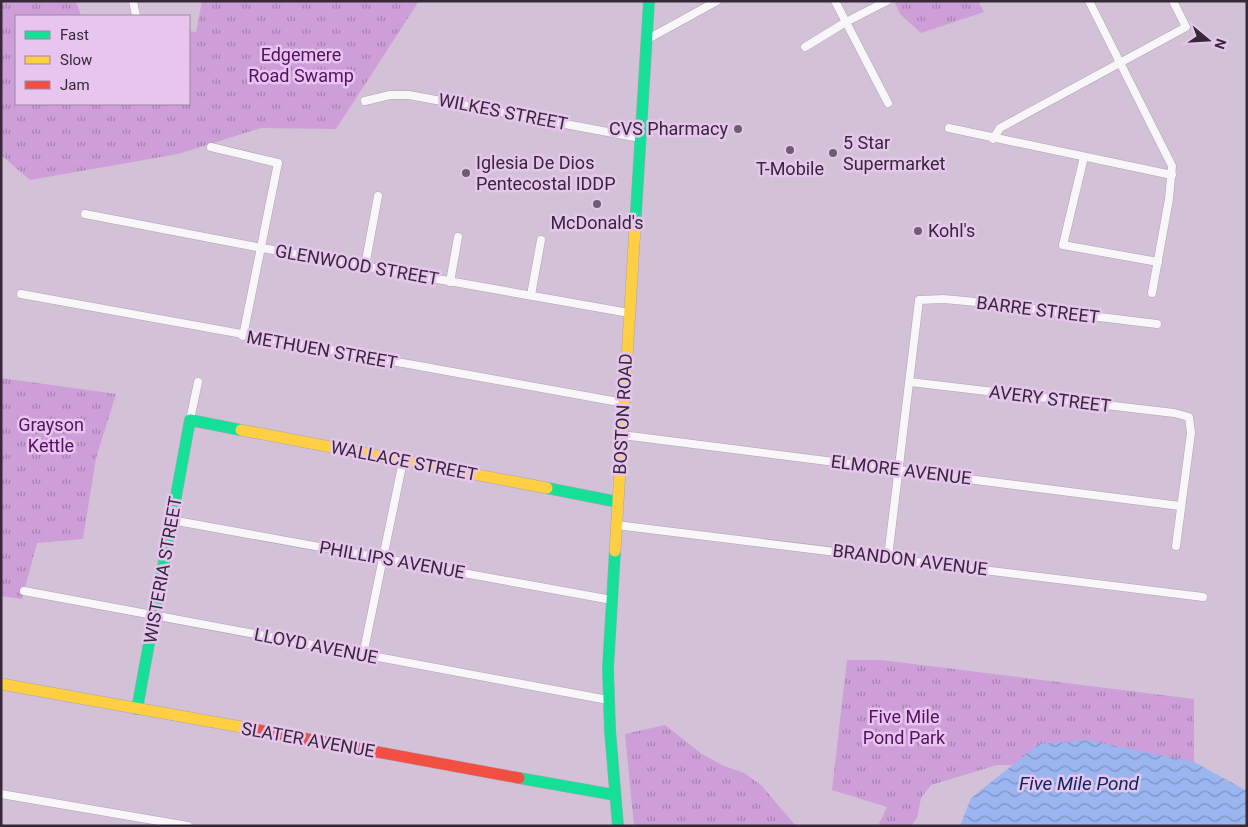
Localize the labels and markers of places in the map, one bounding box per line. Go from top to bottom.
place label: CVS Pharmacy [609,118,728,139]
marker: CVS Pharmacy [732,123,744,135]
place label: 5 Star Supermarket [843,132,946,174]
marker: T-Mobile [784,144,796,156]
marker: 5 Star Supermarket [827,147,839,159]
place label: Iglesia De Dios Pentecostal IDDP [476,152,616,194]
place label: T-Mobile [756,158,824,179]
marker: Iglesia De Dios Pentecostal IDDP [460,167,472,179]
marker: McDonald's [591,198,603,210]
place label: McDonald's [550,212,644,233]
place label: Kohl's [928,220,975,241]
marker: Kohl's [912,225,924,237]

